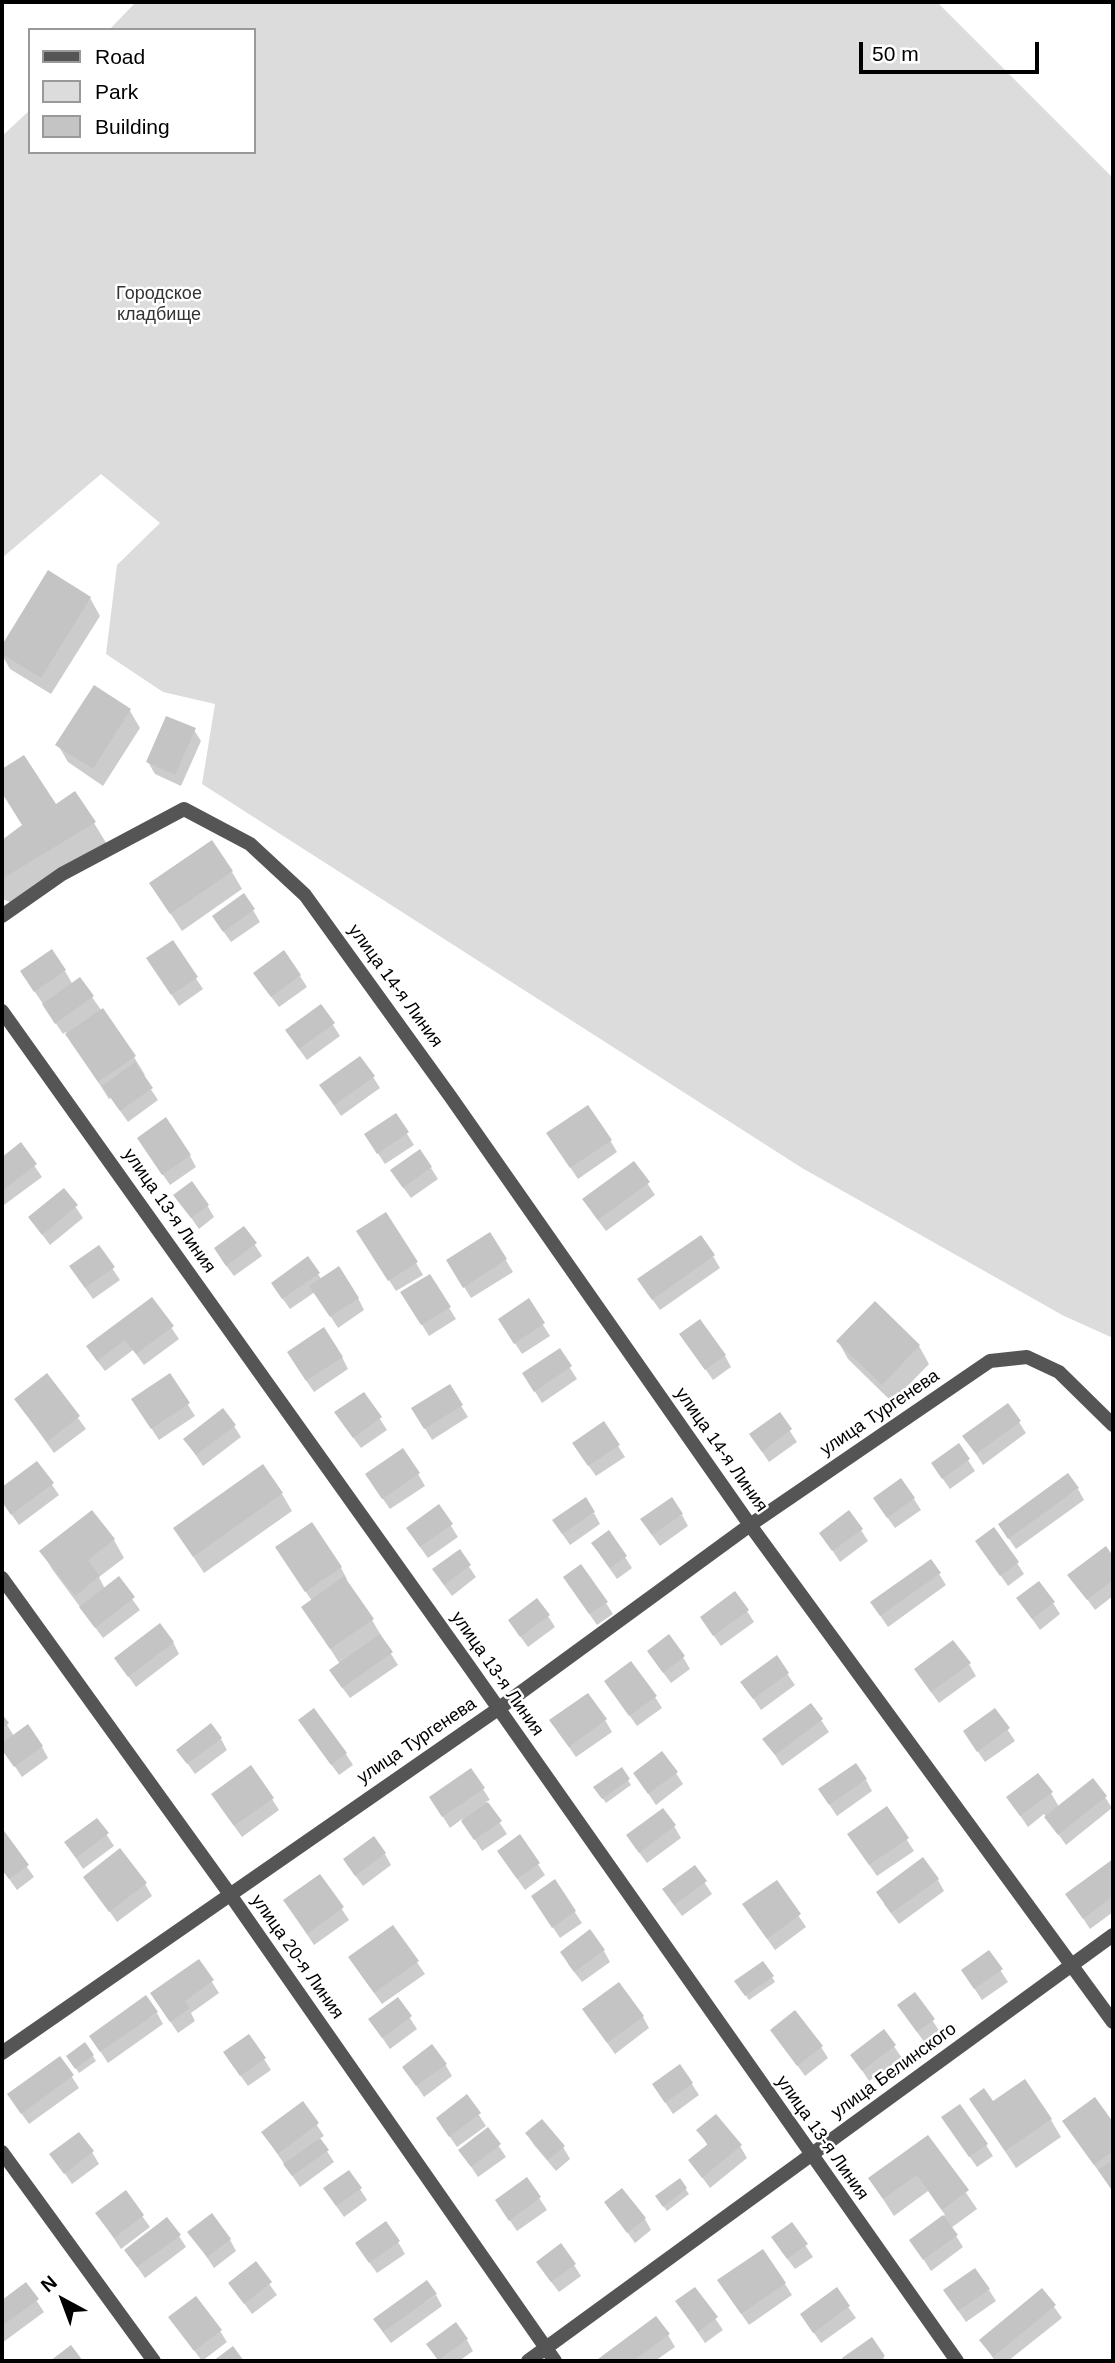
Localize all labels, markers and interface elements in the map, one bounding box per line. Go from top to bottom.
legend [28,28,256,154]
scale bar [863,28,1043,72]
text: 50 m [872,42,919,65]
text: Road [95,45,145,68]
text: Park [95,80,138,103]
text: Building [95,115,170,138]
park label: Городское кладбище [116,283,202,326]
street label: улица 14-я Линия [343,920,447,1052]
street label: улица 13-я Линия [118,1145,220,1277]
street label: улица Тургенева [816,1365,944,1461]
street label: улица 14-я Линия [670,1384,772,1516]
street label: улица 13-я Линия [446,1608,548,1740]
street label: улица Тургенева [353,1693,481,1789]
street label: улица 20-я Линия [246,1891,348,2023]
street label: улица Белинского [827,2018,961,2124]
street label: улица 13-я Линия [771,2072,873,2204]
north arrow [28,2265,98,2335]
text: N [37,2271,61,2296]

